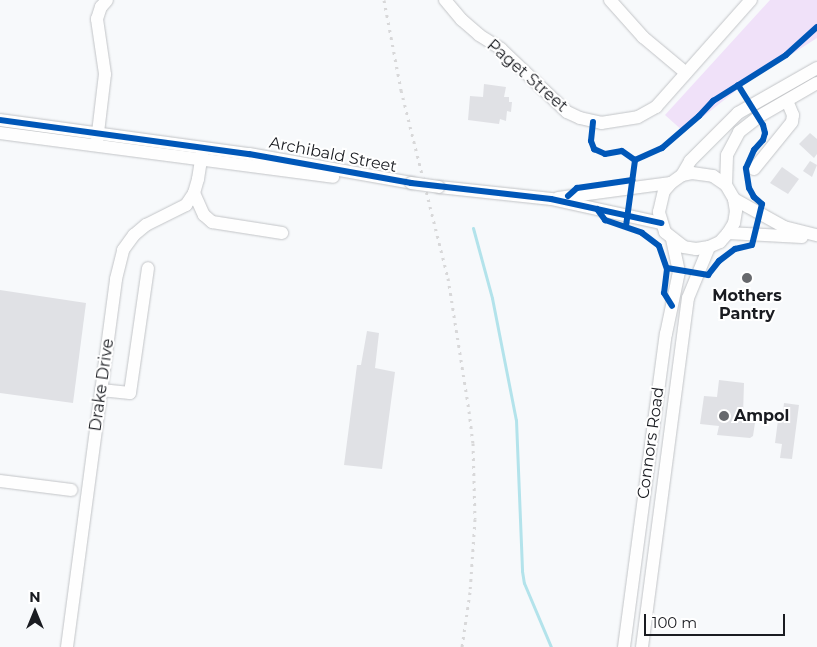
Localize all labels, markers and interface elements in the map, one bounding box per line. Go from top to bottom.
street label: Paget Street [483,36,571,116]
street label: Archibald Street [268,133,398,177]
marker: Mothers Pantry [741,272,753,284]
place label: Mothers Pantry [712,286,782,324]
street label: Drake Drive [86,337,118,433]
street label: Connors Road [634,386,668,500]
place label: Ampol [734,406,789,426]
marker: Ampol [718,410,730,422]
north arrow [10,587,60,637]
text: N [29,588,41,606]
scale bar [647,604,788,636]
text: 100 m [652,613,697,632]

